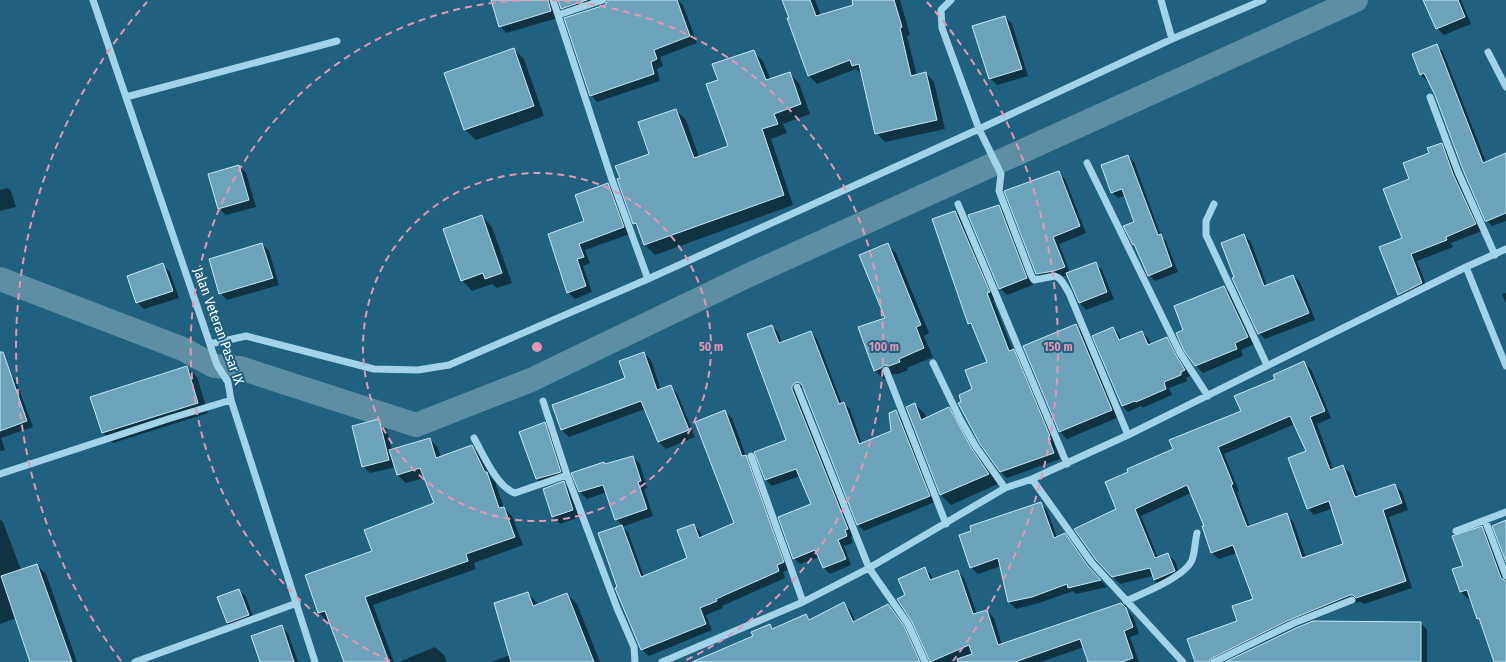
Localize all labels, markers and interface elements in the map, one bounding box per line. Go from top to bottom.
street label: Jalan Veteran Pasar IX [189,265,248,387]
centre of rings [530,340,544,354]
text: 50 m [699,340,723,354]
text: 100 m [869,340,899,354]
text: 150 m [1043,340,1073,354]

